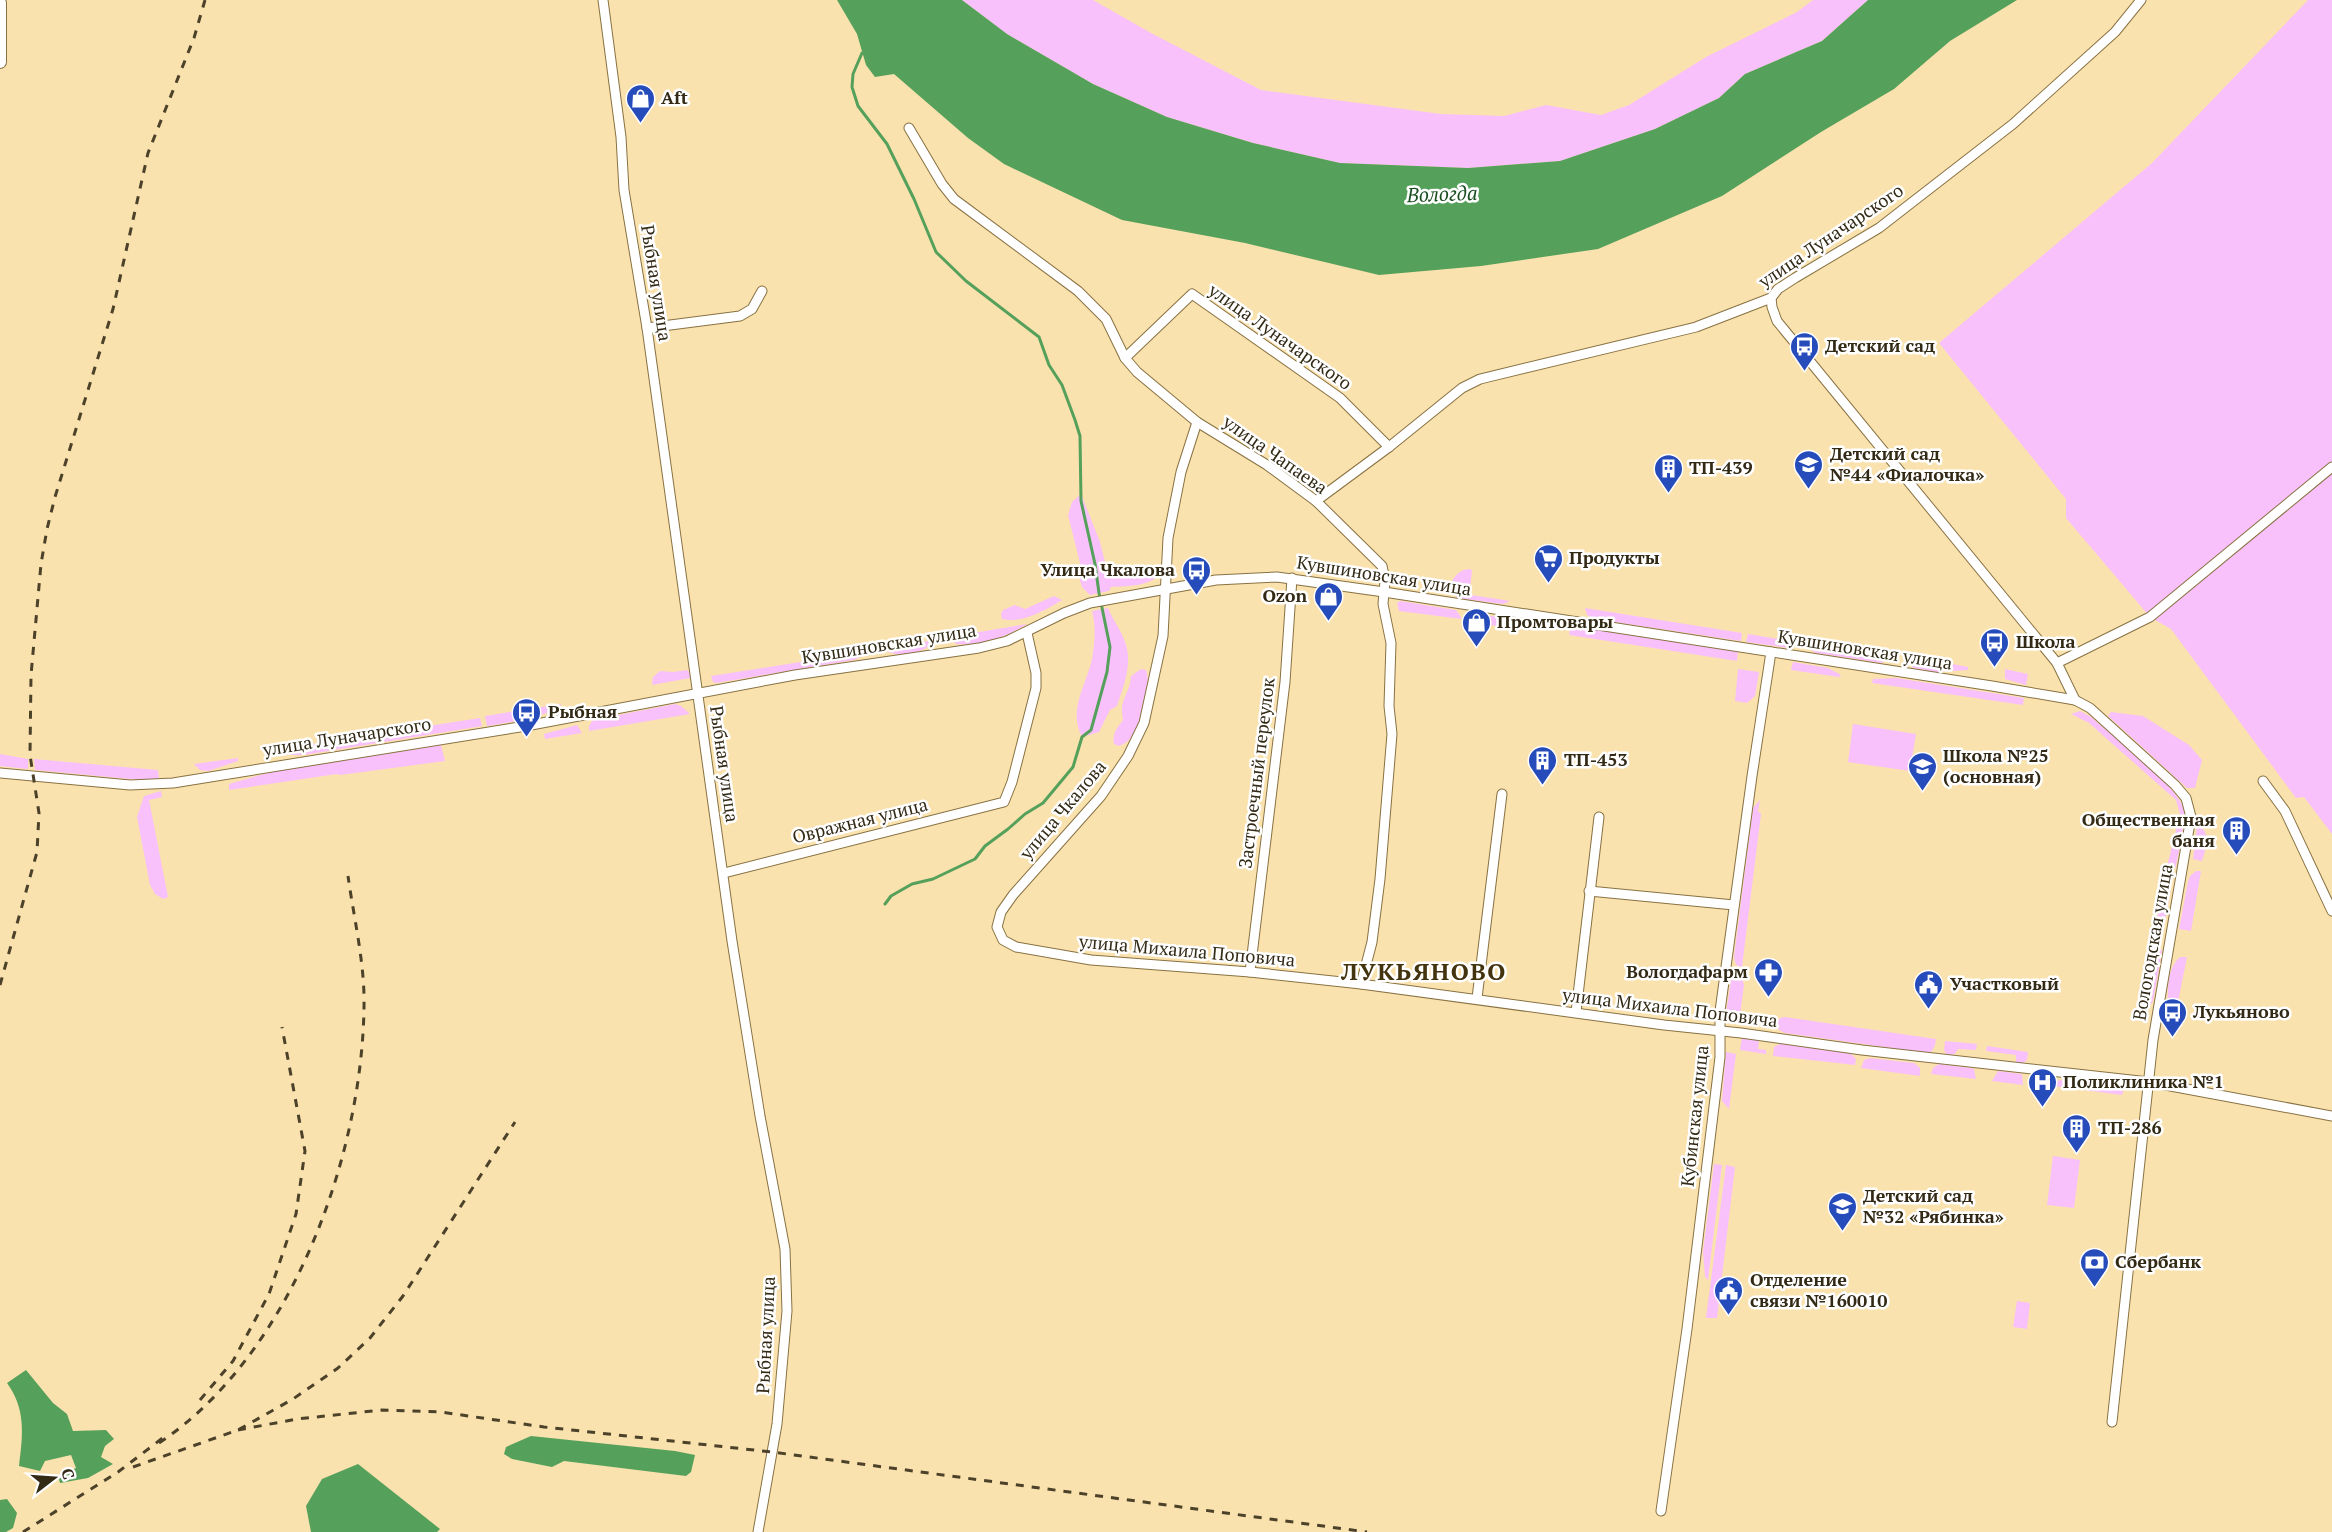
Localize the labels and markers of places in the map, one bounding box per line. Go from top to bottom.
shop icon: Aft [624,82,656,124]
place label: Aft [661,85,688,109]
bus stop icon: Детский сад [1788,330,1820,372]
place label: Детский сад [1825,333,1935,357]
place label: Детский сад №44 «Фиалочка» [1830,441,1984,486]
school or university icon: Детский сад №44 «Фиалочка» [1793,448,1825,490]
building icon: ТП-439 [1652,452,1684,494]
place label: ТП-439 [1689,455,1753,479]
supermarket icon: Продукты [1532,542,1564,584]
place label: Продукты [1569,545,1660,569]
bus stop icon: Улица Чкалова [1180,554,1212,596]
place label: Улица Чкалова [1040,557,1175,581]
shop icon: Ozon [1312,580,1344,622]
place label: Ozon [1262,583,1307,607]
shop icon: Промтовары [1460,606,1492,648]
place label: Промтовары [1497,609,1613,633]
bus stop icon: Школа [1979,626,2011,668]
place label: Школа [2016,629,2076,653]
bus stop icon: Рыбная [511,696,543,738]
place label: Рыбная [548,699,617,723]
place label: Школа №25 (основная) [1943,743,2049,788]
building icon: ТП-453 [1527,744,1559,786]
place label: ТП-453 [1564,747,1628,771]
school or university icon: Школа №25 (основная) [1906,750,1938,792]
place label: Общественная баня [2082,807,2215,852]
building icon: Общественная баня [2220,814,2252,856]
pharmacy icon: Вологдафарм [1753,956,1785,998]
place label: Вологдафарм [1626,959,1749,983]
public building icon: Участковый [1913,968,1945,1010]
place label: Участковый [1950,971,2059,995]
bus stop icon: Лукьяново [2156,996,2188,1038]
place label: Лукьяново [2192,999,2290,1023]
hospital icon: Поликлиника №1 [2026,1066,2058,1108]
place label: Поликлиника №1 [2063,1069,2224,1093]
building icon: ТП-286 [2061,1112,2093,1154]
place label: ТП-286 [2098,1115,2162,1139]
place label: Детский сад №32 «Рябинка» [1863,1183,2004,1228]
school or university icon: Детский сад №32 «Рябинка» [1826,1190,1858,1232]
bank icon: Сбербанк [2078,1246,2110,1288]
place label: Сбербанк [2115,1249,2201,1273]
place label: Отделение связи №160010 [1750,1267,1888,1312]
public building icon: Отделение связи №160010 [1713,1274,1745,1316]

